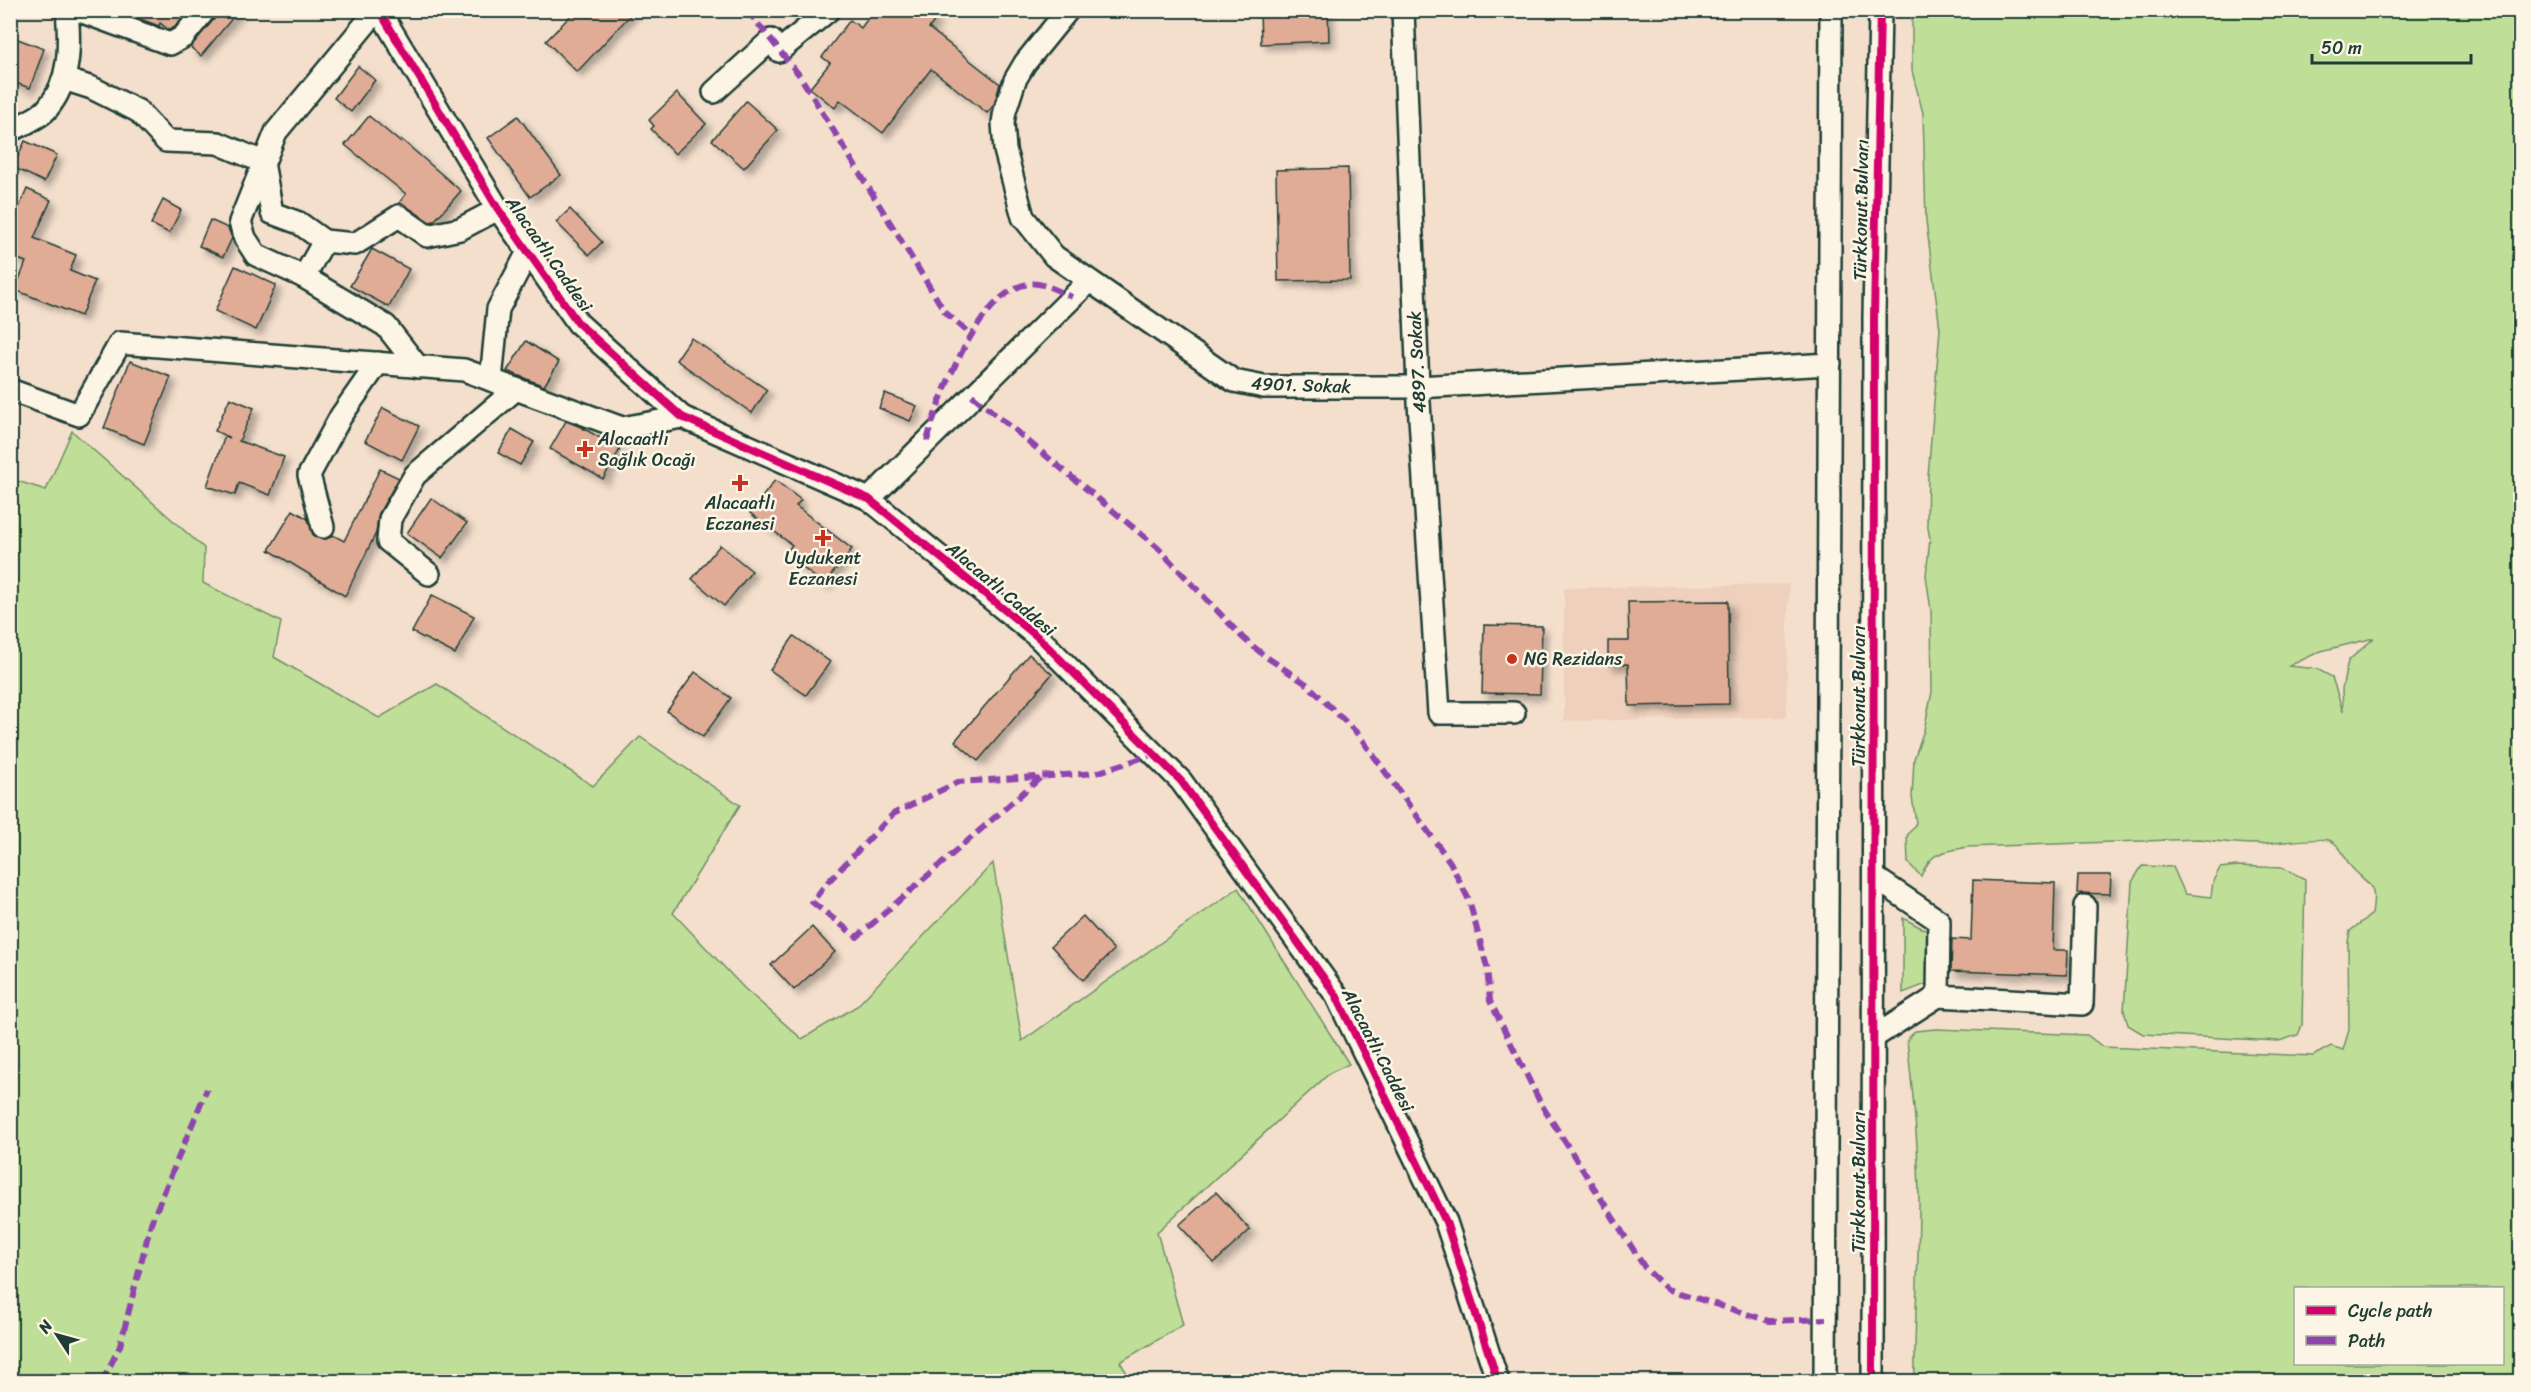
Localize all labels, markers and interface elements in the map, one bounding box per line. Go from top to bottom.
scale bar [2312,27,2471,65]
text: 50 m [2321,32,2362,64]
street label: Türkkonut Bulvarı [1844,139,1878,281]
street label: Alacaatlı Caddesi [496,188,602,320]
street label: 4897. Sokak [1398,310,1436,414]
street label: 4901. Sokak [1250,367,1352,403]
place label: Alacaatlı Sağlık Ocağı [597,423,696,476]
marker: Alacaatlı Sağlık Ocağı [576,440,594,458]
marker: Alacaatlı Eczanesi [733,476,747,490]
place label: Alacaatlı Eczanesi [704,487,775,540]
marker: Uydukent Eczanesi [816,531,830,545]
street label: Alacaatlı Caddesi [938,532,1064,646]
place label: Uydukent Eczanesi [785,542,862,595]
street label: Türkkonut Bulvarı [1843,625,1875,767]
place label: NG Rezidans [1524,643,1623,675]
marker: NG Rezidans [1505,652,1519,666]
street label: Alacaatlı Caddesi [1332,981,1424,1119]
street label: Türkkonut Bulvarı [1843,1111,1875,1253]
legend [2294,1287,2504,1365]
text: Cycle path [2348,1295,2432,1327]
north arrow [27,1305,87,1365]
text: N [30,1313,61,1340]
text: Path [2348,1325,2385,1357]

